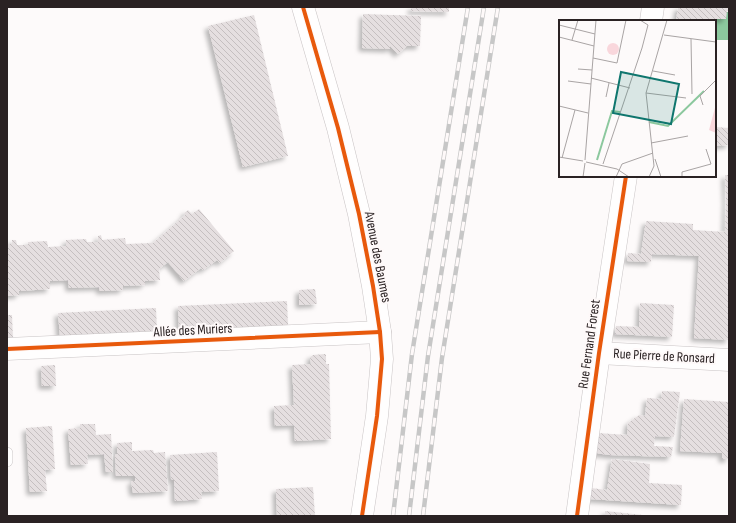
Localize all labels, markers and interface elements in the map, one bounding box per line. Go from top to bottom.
inset map [559,20,716,177]
street label: Avenue des Baumes [361,209,395,304]
street label: Rue Fernand Forest [574,298,604,390]
street label: Allée des Muriers [152,319,233,341]
street label: Rue Pierre de Ronsard [613,345,715,367]

